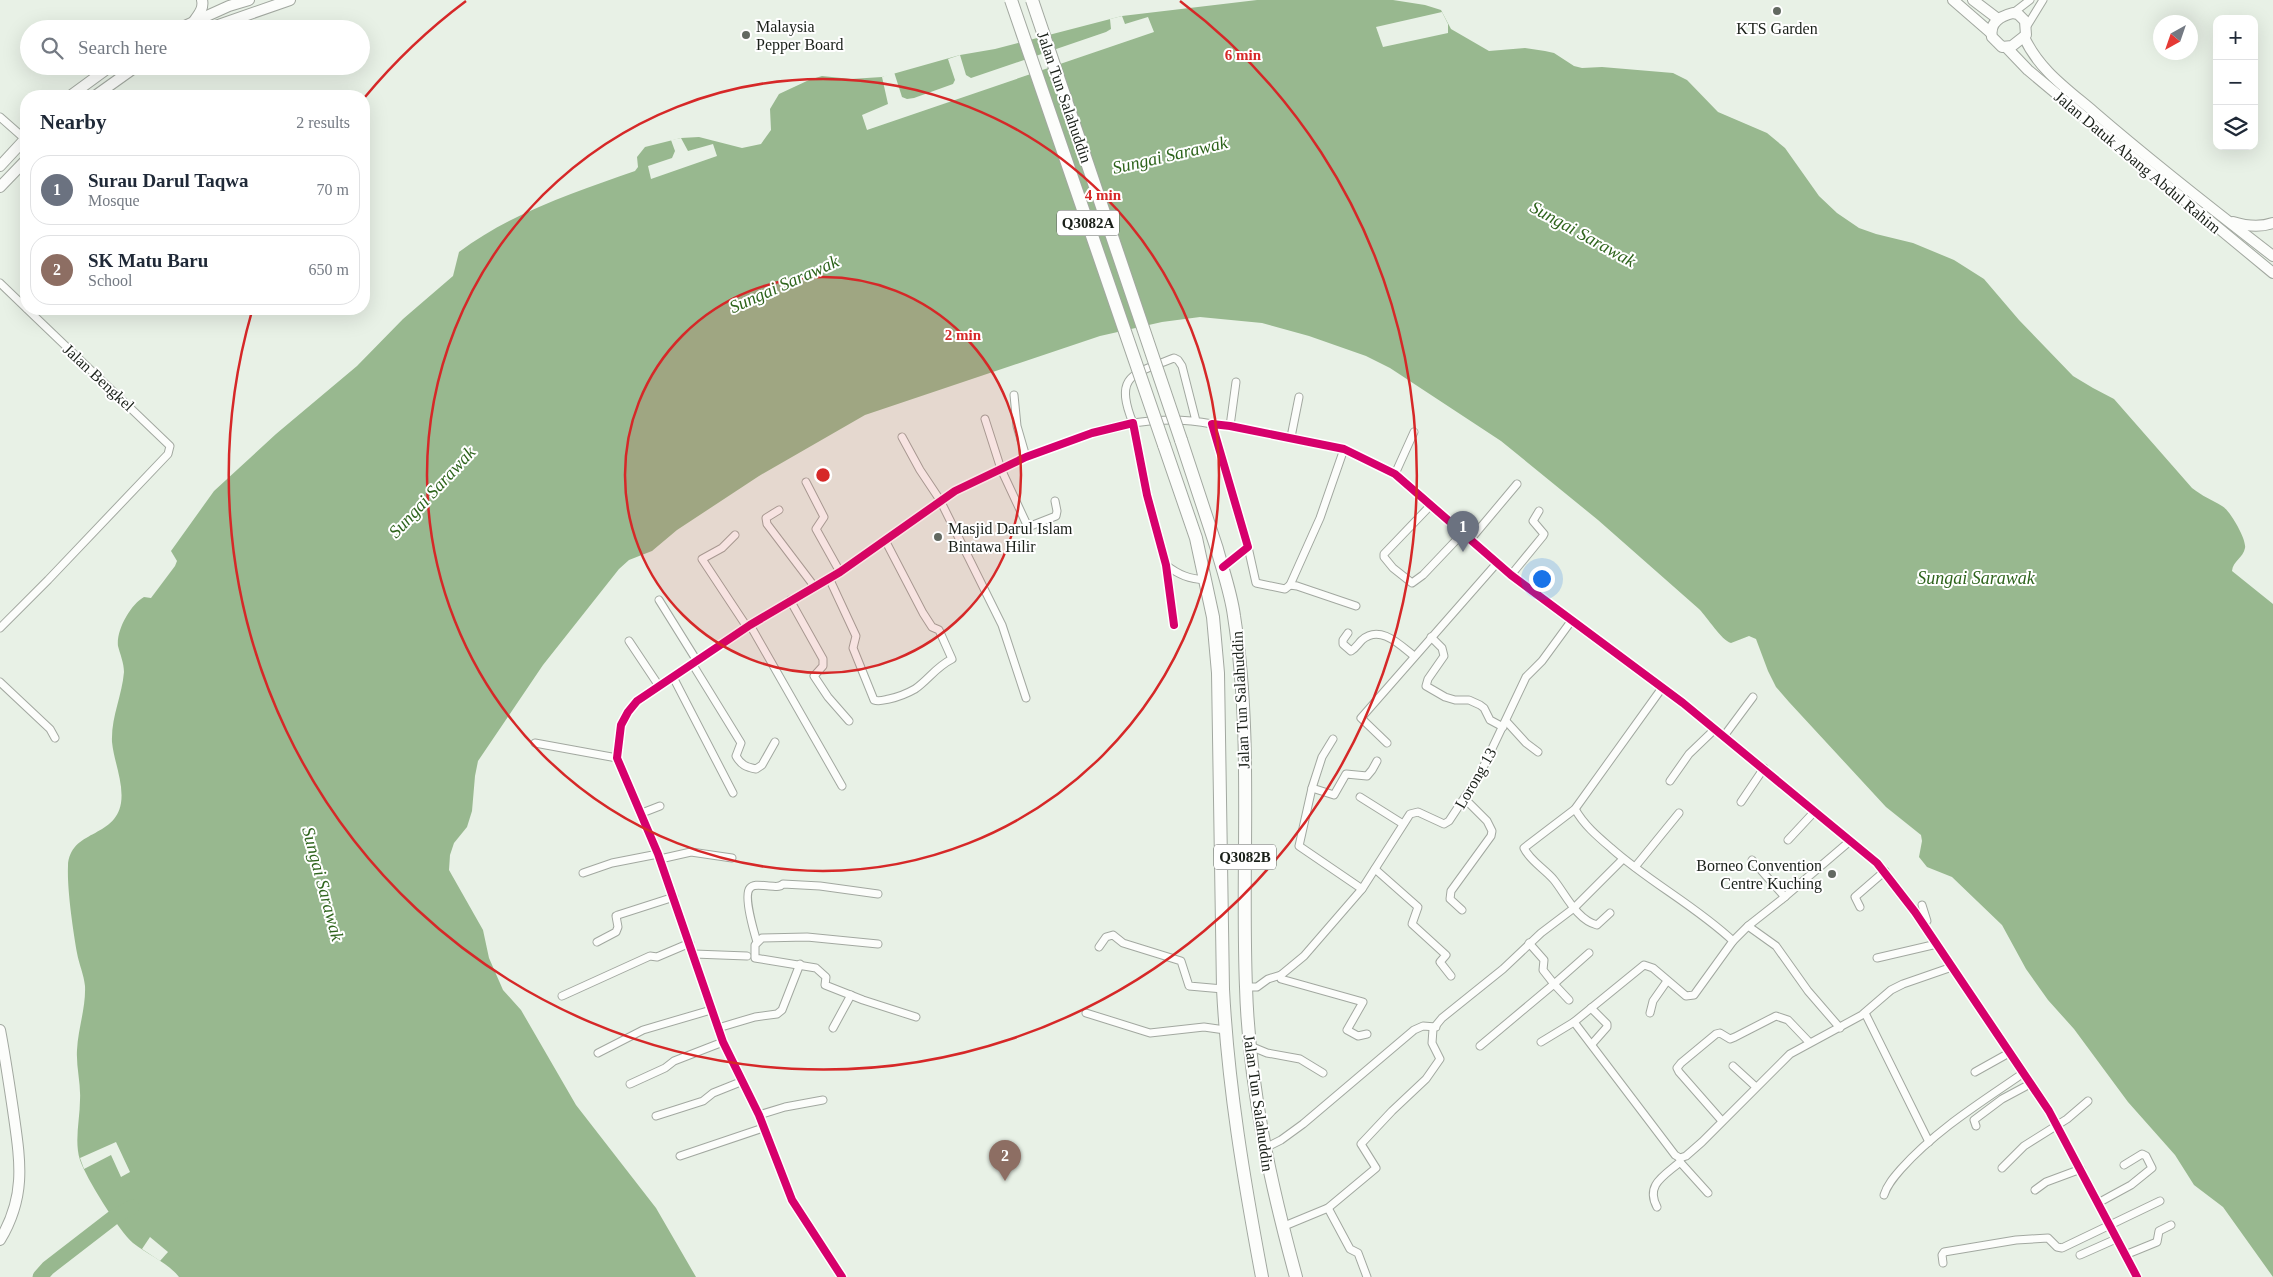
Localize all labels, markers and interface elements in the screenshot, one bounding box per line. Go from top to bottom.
marker: KTS Garden [1771,5,1783,17]
north arrow [2153,15,2198,60]
map controls [2213,15,2258,150]
button: + [2213,15,2258,60]
place label: Malaysia Pepper Board [756,18,844,54]
search box [20,20,370,75]
place label: KTS Garden [1736,20,1818,37]
marker: Malaysia Pepper Board [740,29,752,41]
street label: Jalan Tun Salahuddin [1034,29,1095,165]
icon: search [38,34,66,62]
text: Search here [78,37,167,58]
text: 6 min [1225,47,1262,63]
button: − [2213,60,2258,105]
street label: Jalan Datuk Abang Abdul Rahim [2051,88,2225,238]
button: layers [2213,105,2258,150]
text: Nearby [40,110,107,134]
text: 2 results [296,114,350,131]
water label: Sungai Sarawak [1110,132,1230,178]
text: Surau Darul Taqwa [88,170,249,191]
text: 1 [53,181,61,198]
text: 70 m [317,181,349,198]
text: 4 min [1085,187,1122,203]
text: Mosque [88,192,140,209]
water label: Sungai Sarawak [1527,197,1640,272]
road number: Q3082A [1057,210,1119,236]
text: SK Matu Baru [88,250,208,271]
water label: Sungai Sarawak [726,251,843,317]
text: 2 [53,261,61,278]
text: 650 m [309,261,349,278]
text: School [88,272,132,289]
text: 2 min [945,327,982,343]
street label: Jalan Bengkel [59,340,138,415]
water label: Sungai Sarawak [385,441,480,542]
centre of rings [814,466,832,484]
pin: 1 [1447,511,1479,552]
place label: Masjid Darul Islam Bintawa Hilir [948,520,1073,555]
marker: Masjid Darul Islam Bintawa Hilir [932,531,944,543]
your location [1529,566,1555,592]
water label: Sungai Sarawak [1917,568,2036,588]
street label: Jalan Tun Salahuddin [1228,631,1253,769]
street label: Lorong 13 [1451,745,1500,812]
water label: Sungai Sarawak [298,825,348,944]
road number: Q3082B [1214,844,1276,870]
place label: Borneo Convention Centre Kuching [1696,857,1822,893]
marker: Borneo Convention Centre Kuching [1826,868,1838,880]
street label: Jalan Tun Salahuddin [1240,1034,1277,1172]
pin: 2 [989,1140,1021,1181]

